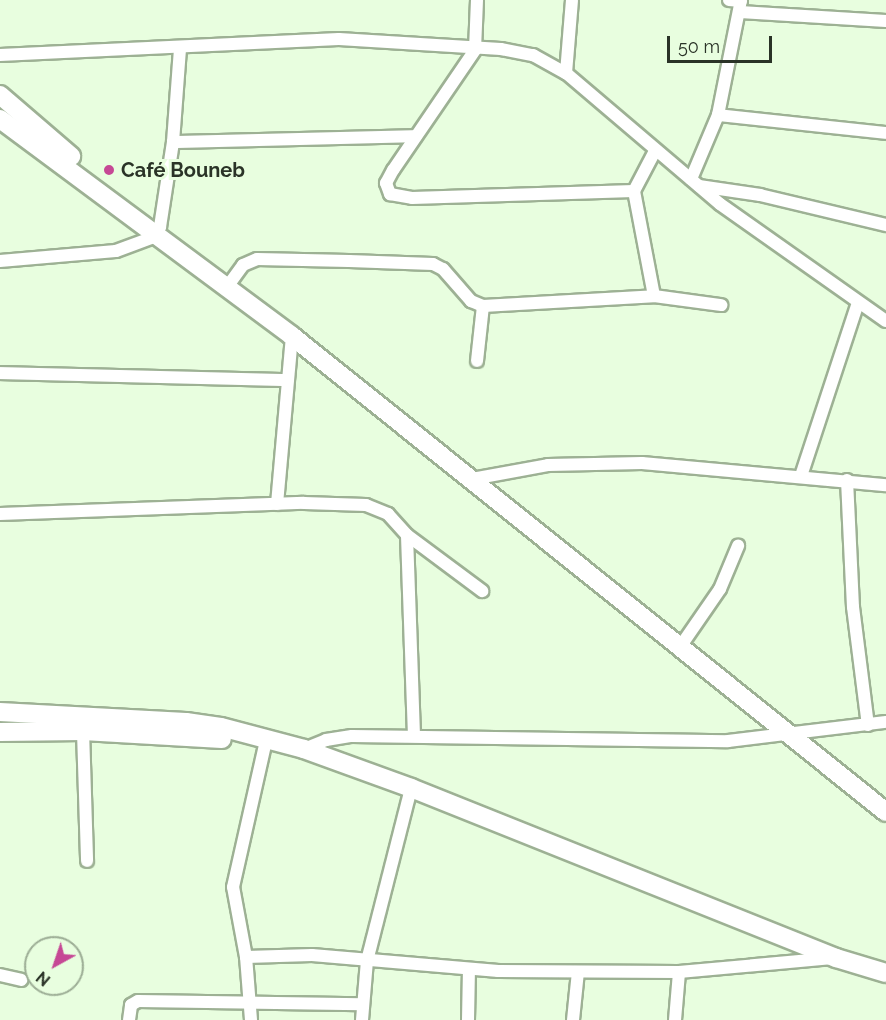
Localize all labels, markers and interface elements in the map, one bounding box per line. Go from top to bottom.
scale bar [670,24,775,62]
text: 50 m [678,36,720,57]
place label: Café Bouneb [121,158,245,182]
marker: Café Bouneb [102,163,116,177]
north arrow [24,936,84,996]
text: N [33,967,54,990]

